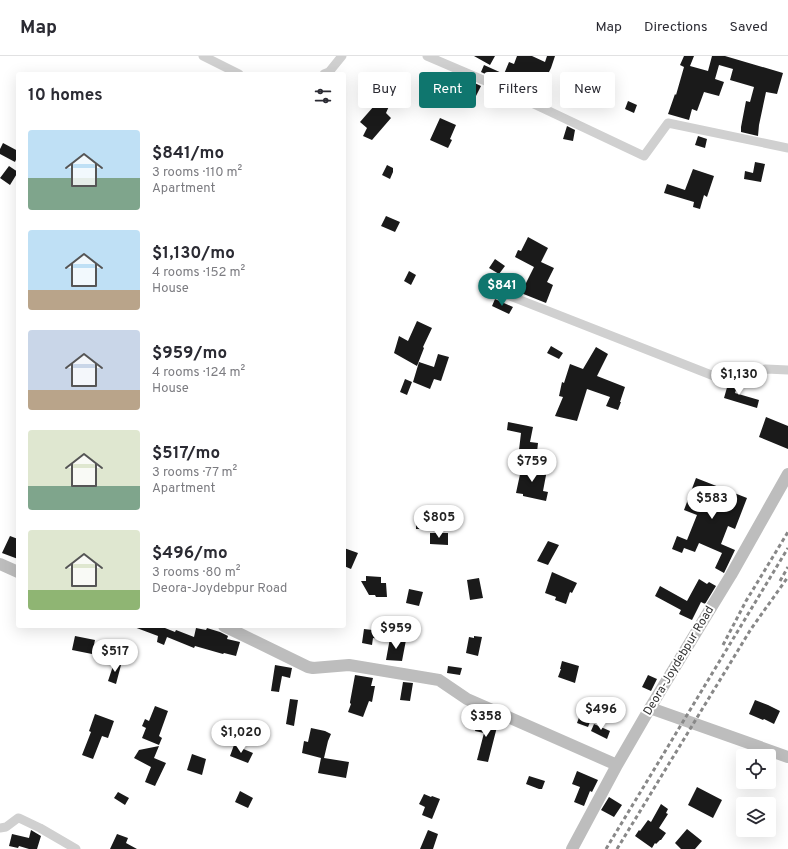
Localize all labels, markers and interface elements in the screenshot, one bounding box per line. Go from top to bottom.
text: Map [20,16,57,40]
text: Map [596,19,622,36]
text: Directions [644,19,708,36]
text: Saved [730,19,768,36]
chip: Buy [358,72,411,108]
chip: Rent [419,72,476,108]
chip: Filters [484,72,552,108]
chip: New [560,72,615,108]
text: 10 homes [28,85,103,107]
icon: filters [312,85,334,107]
text: $841/mo [152,143,224,165]
icon: home [60,146,108,194]
text: 3 rooms · 110 m² [152,165,242,181]
text: Apartment [152,181,215,197]
text: $1,130/mo [152,243,235,265]
icon: home [60,246,108,294]
text: 4 rooms · 152 m² [152,265,245,281]
pin: $841 [478,273,526,307]
text: $841 [487,278,517,294]
text: House [152,281,189,297]
text: $959/mo [152,343,227,365]
icon: home [60,346,108,394]
pin: $1,130 [706,362,772,396]
text: 4 rooms · 124 m² [152,365,245,381]
text: $1,130 [720,367,758,383]
text: House [152,381,189,397]
text: $517/mo [152,443,220,465]
icon: home [60,446,108,494]
pin: $759 [508,449,556,483]
text: $759 [517,454,547,470]
text: 3 rooms · 77 m² [152,465,237,481]
text: Apartment [152,481,215,497]
pin: $583 [688,486,736,520]
text: $583 [696,491,728,507]
pin: $805 [415,505,463,539]
text: $805 [423,510,455,526]
text: $496/mo [152,543,228,565]
icon: home [60,546,108,594]
text: 3 rooms · 80 m² [152,565,240,581]
text: Deora-Joydebpur Road [152,581,287,597]
street label: Deora-Joydebpur Road [640,603,718,719]
pin: $959 [372,616,420,650]
text: $959 [380,621,412,637]
pin: $517 [91,639,139,673]
text: $517 [101,644,129,660]
pin: $496 [577,697,625,731]
text: $496 [585,702,617,718]
pin: $358 [462,704,510,738]
text: $358 [470,709,502,725]
pin: $1,020 [208,720,274,754]
text: $1,020 [220,725,262,741]
map controls [736,749,776,837]
button: locate [736,749,776,789]
button: layers [736,797,776,837]

